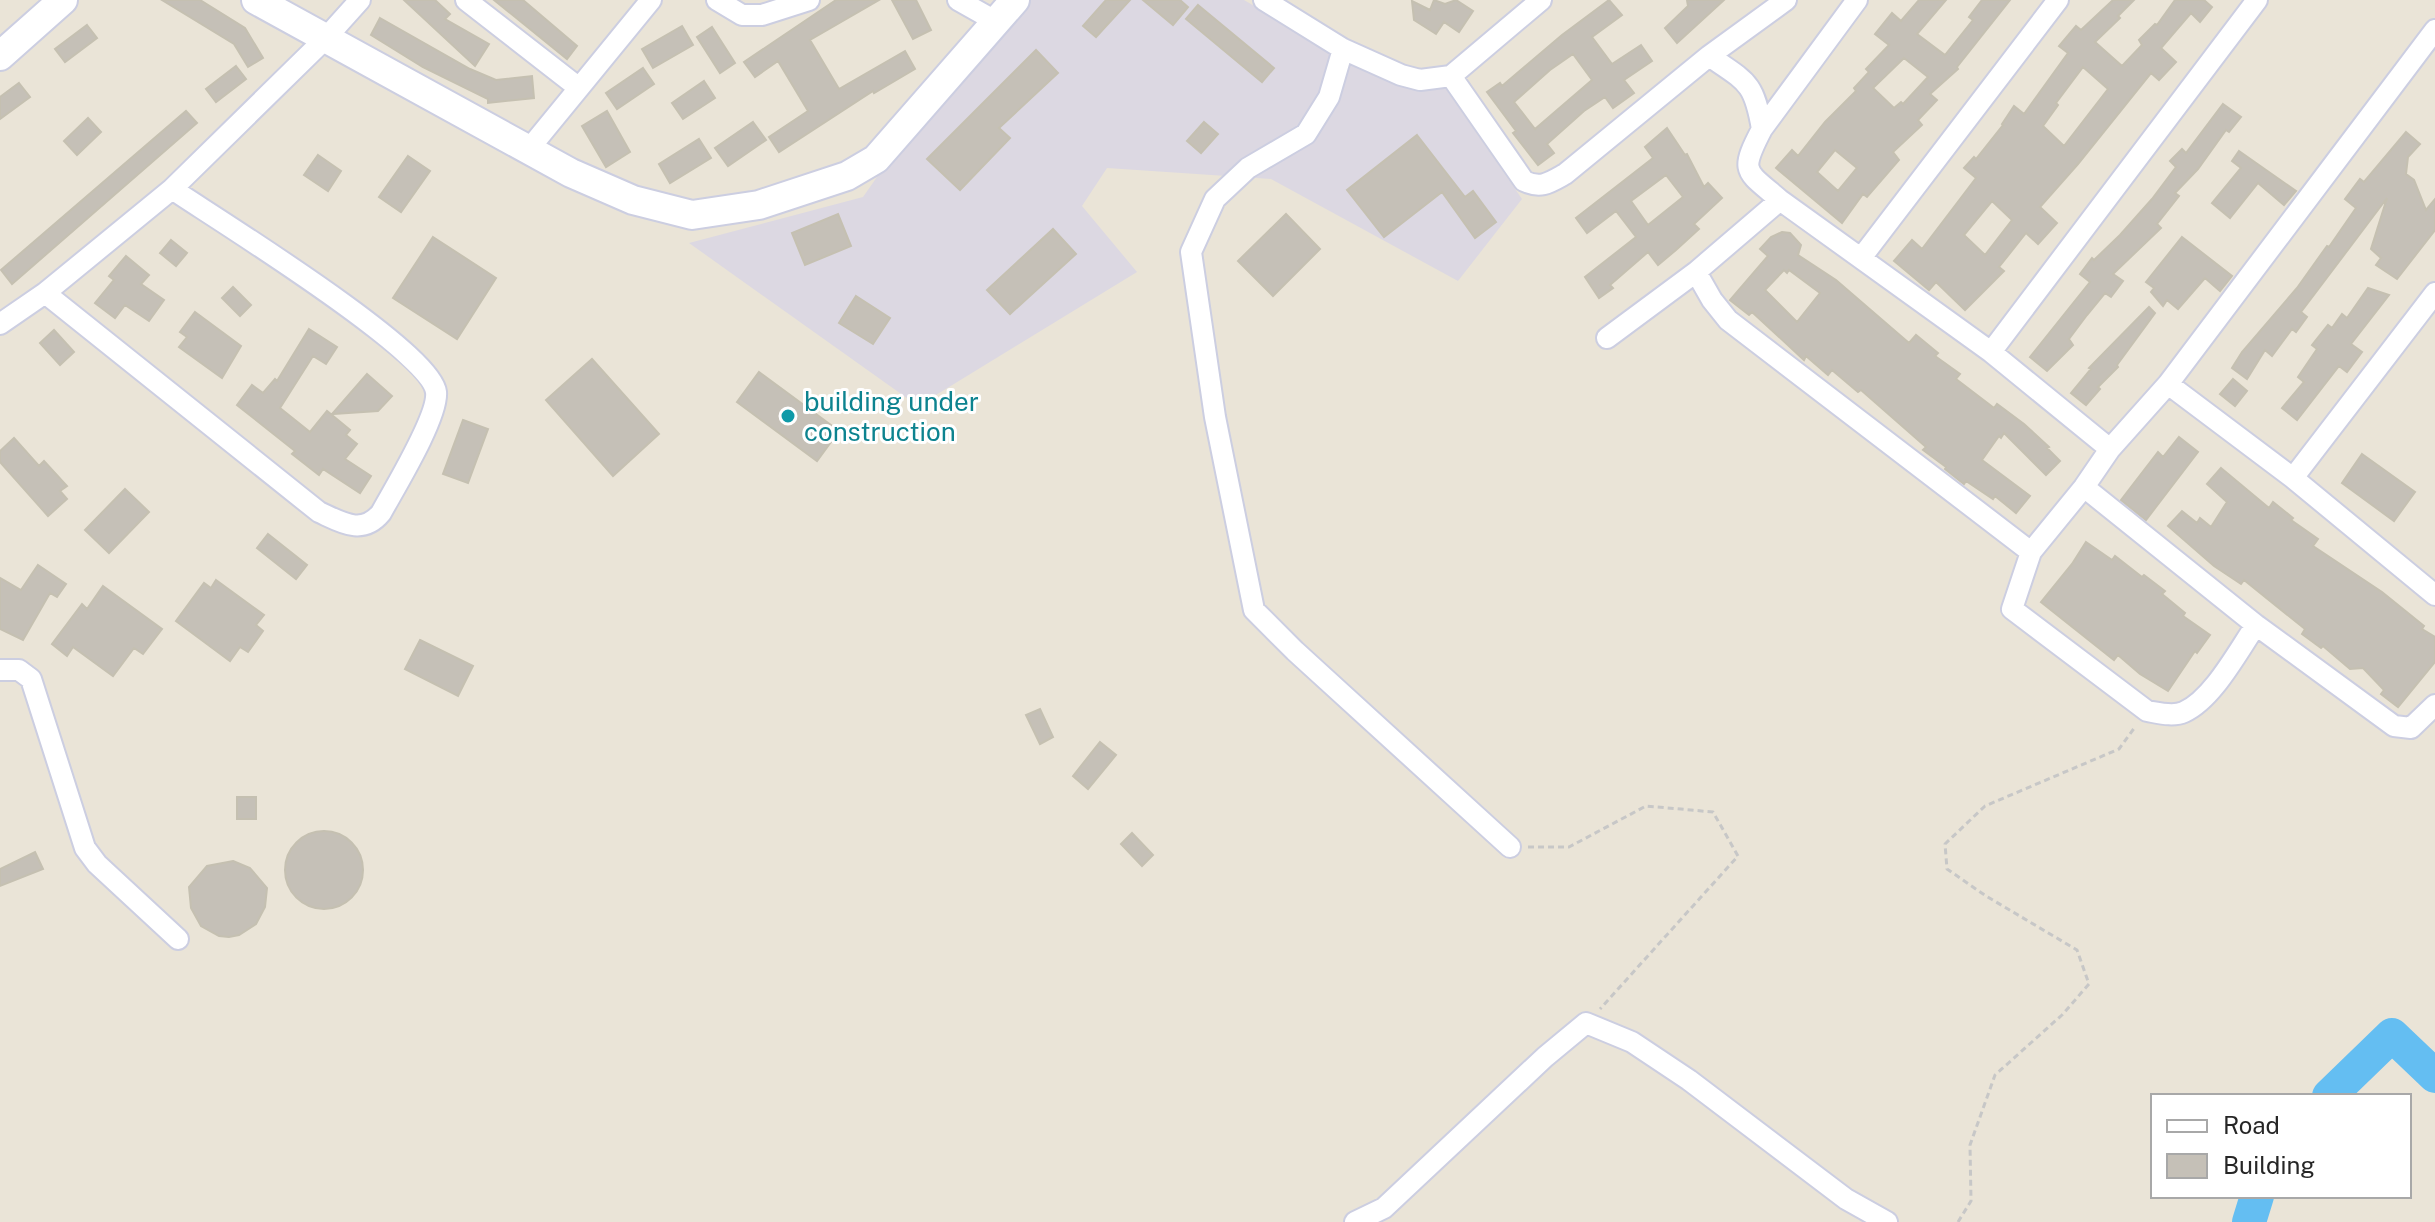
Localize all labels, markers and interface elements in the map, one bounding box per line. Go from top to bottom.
place label: building under construction [804,386,979,447]
marker: building under construction [779,407,797,425]
legend [2151,1094,2411,1198]
text: Road [2223,1111,2280,1139]
text: Building [2223,1151,2315,1179]

